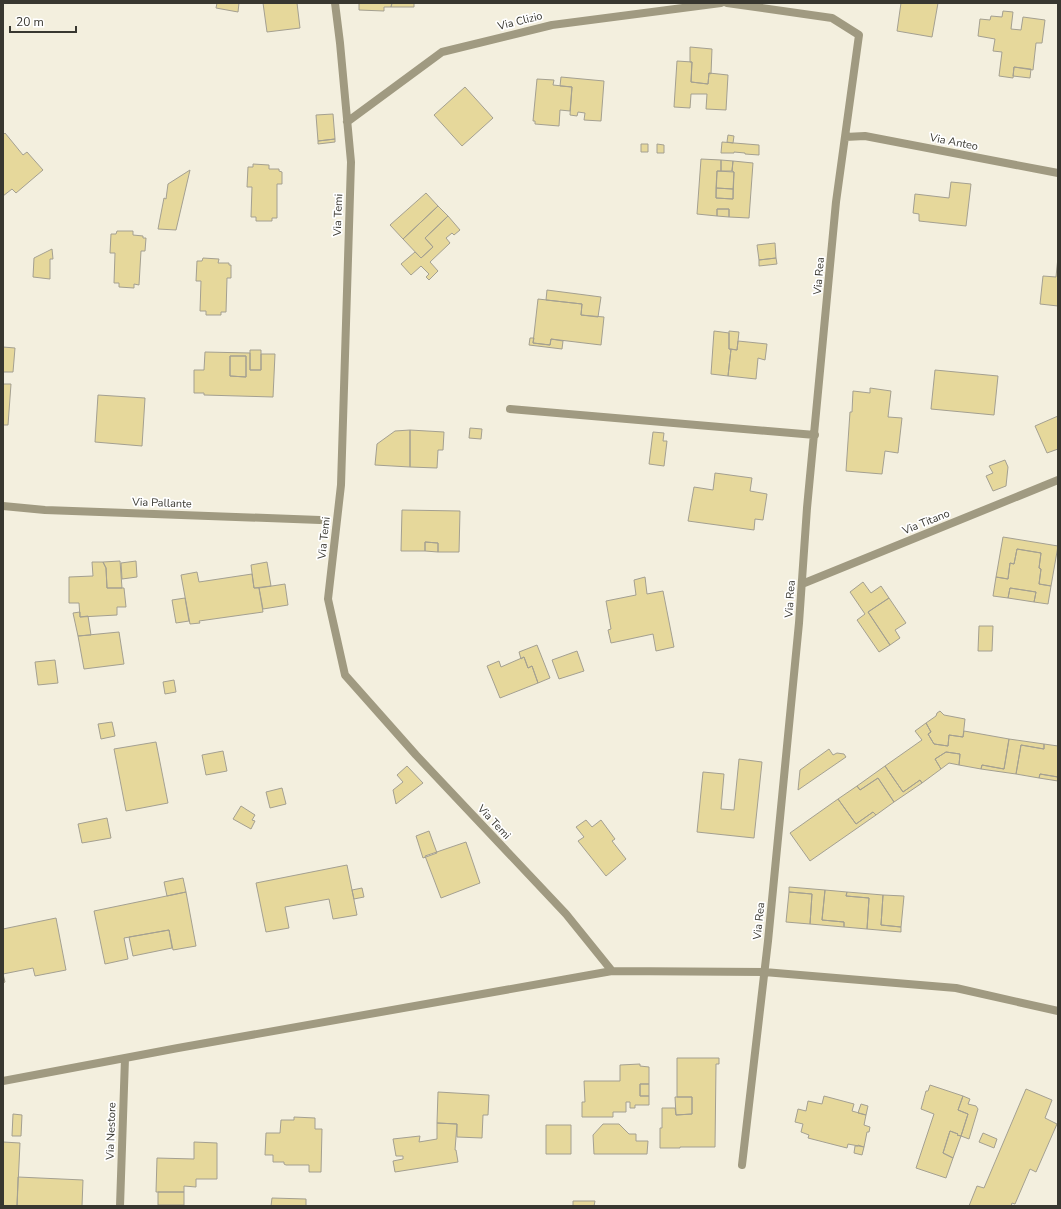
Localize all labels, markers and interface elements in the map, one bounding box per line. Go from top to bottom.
scale bar [10,8,76,34]
street label: Via Clizio [495,8,544,34]
text: 20 m [16,14,44,30]
street label: Via Anteo [928,130,979,154]
street label: Via Temi [330,194,346,237]
street label: Via Rea [810,256,828,296]
street label: Via Pallante [131,494,192,512]
street label: Via Titano [899,506,952,539]
street label: Via Temi [314,516,334,561]
street label: Via Rea [781,580,799,619]
street label: Via Temi [473,801,514,843]
street label: Via Rea [749,901,768,942]
street label: Via Nestore [102,1102,120,1161]

